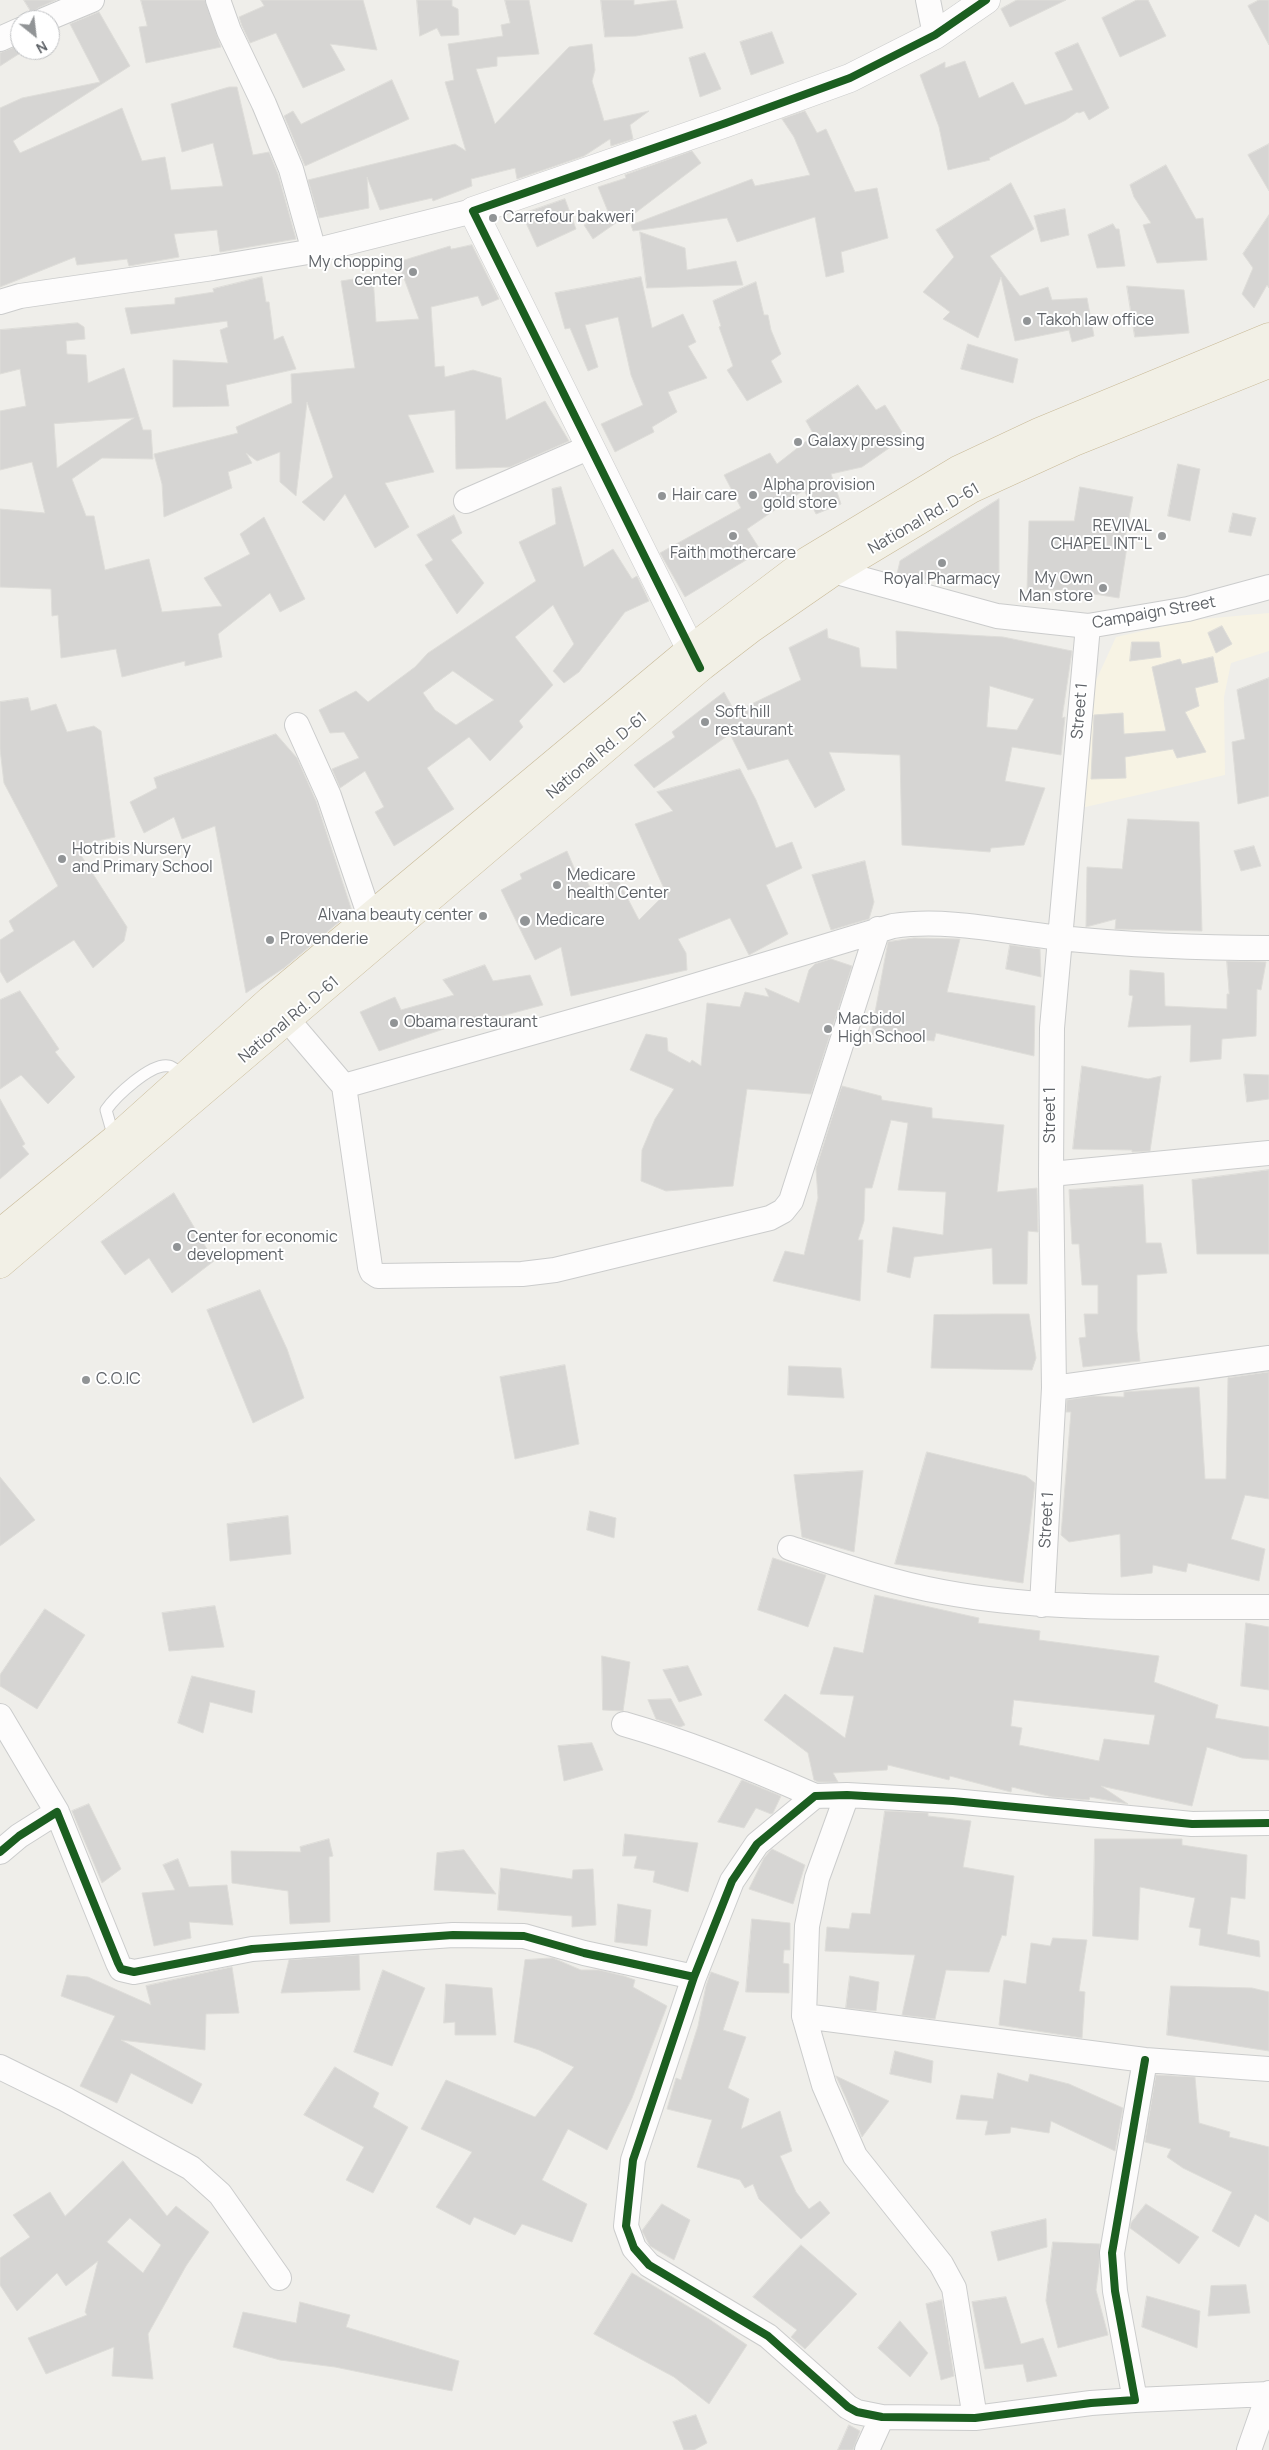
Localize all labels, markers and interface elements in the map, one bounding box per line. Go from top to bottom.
north arrow [10,10,60,60]
text: N [33,37,51,58]
place label: Carrefour bakweri [503,208,634,228]
marker: Carrefour bakweri [487,212,499,224]
place label: My chopping center [308,253,403,291]
marker: My chopping center [407,266,419,278]
place label: Takoh law office [1037,311,1154,331]
marker: Takoh law office [1021,315,1033,327]
place label: Galaxy pressing [808,432,925,452]
marker: Galaxy pressing [792,436,804,448]
place label: Alpha provision gold store [763,476,875,514]
street label: National Rd. D-61 [865,479,983,559]
place label: Hair care [672,486,737,506]
marker: Alpha provision gold store [747,489,759,501]
marker: Hair care [656,490,668,502]
place label: REVIVAL CHAPEL INT"L [1051,517,1152,555]
marker: Faith mothercare [727,530,739,542]
marker: REVIVAL CHAPEL INT"L [1156,530,1168,542]
place label: Faith mothercare [670,544,796,564]
marker: Royal Pharmacy [936,557,948,569]
place label: My Own Man store [1019,569,1093,607]
place label: Royal Pharmacy [884,570,1000,590]
marker: My Own Man store [1097,582,1109,594]
street label: Campaign Street [1091,593,1217,633]
street label: Street 1 [1068,682,1092,740]
place label: Soft hill restaurant [715,703,793,741]
street label: National Rd. D-61 [543,708,651,804]
marker: Soft hill restaurant [699,716,711,728]
place label: Hotribis Nursery and Primary School [72,840,213,878]
marker: Hotribis Nursery and Primary School [56,853,68,865]
place label: Medicare health Center [567,866,669,904]
marker: Medicare health Center [551,879,563,891]
place label: Alvana beauty center [318,906,473,926]
marker: Alvana beauty center [477,910,489,922]
place label: Medicare [536,911,605,931]
marker: Medicare [518,914,532,928]
place label: Provenderie [280,930,368,950]
marker: Provenderie [264,934,276,946]
street label: National Rd. D-61 [235,972,343,1068]
place label: Macbidol High School [838,1010,926,1048]
place label: Obama restaurant [404,1013,538,1033]
marker: Obama restaurant [388,1017,400,1029]
marker: Macbidol High School [822,1023,834,1035]
street label: Street 1 [1041,1087,1061,1143]
place label: Center for economic development [187,1228,338,1266]
marker: Center for economic development [171,1241,183,1253]
place label: C.O.IC [96,1370,141,1390]
marker: C.O.IC [80,1374,92,1386]
street label: Street 1 [1036,1491,1058,1549]

